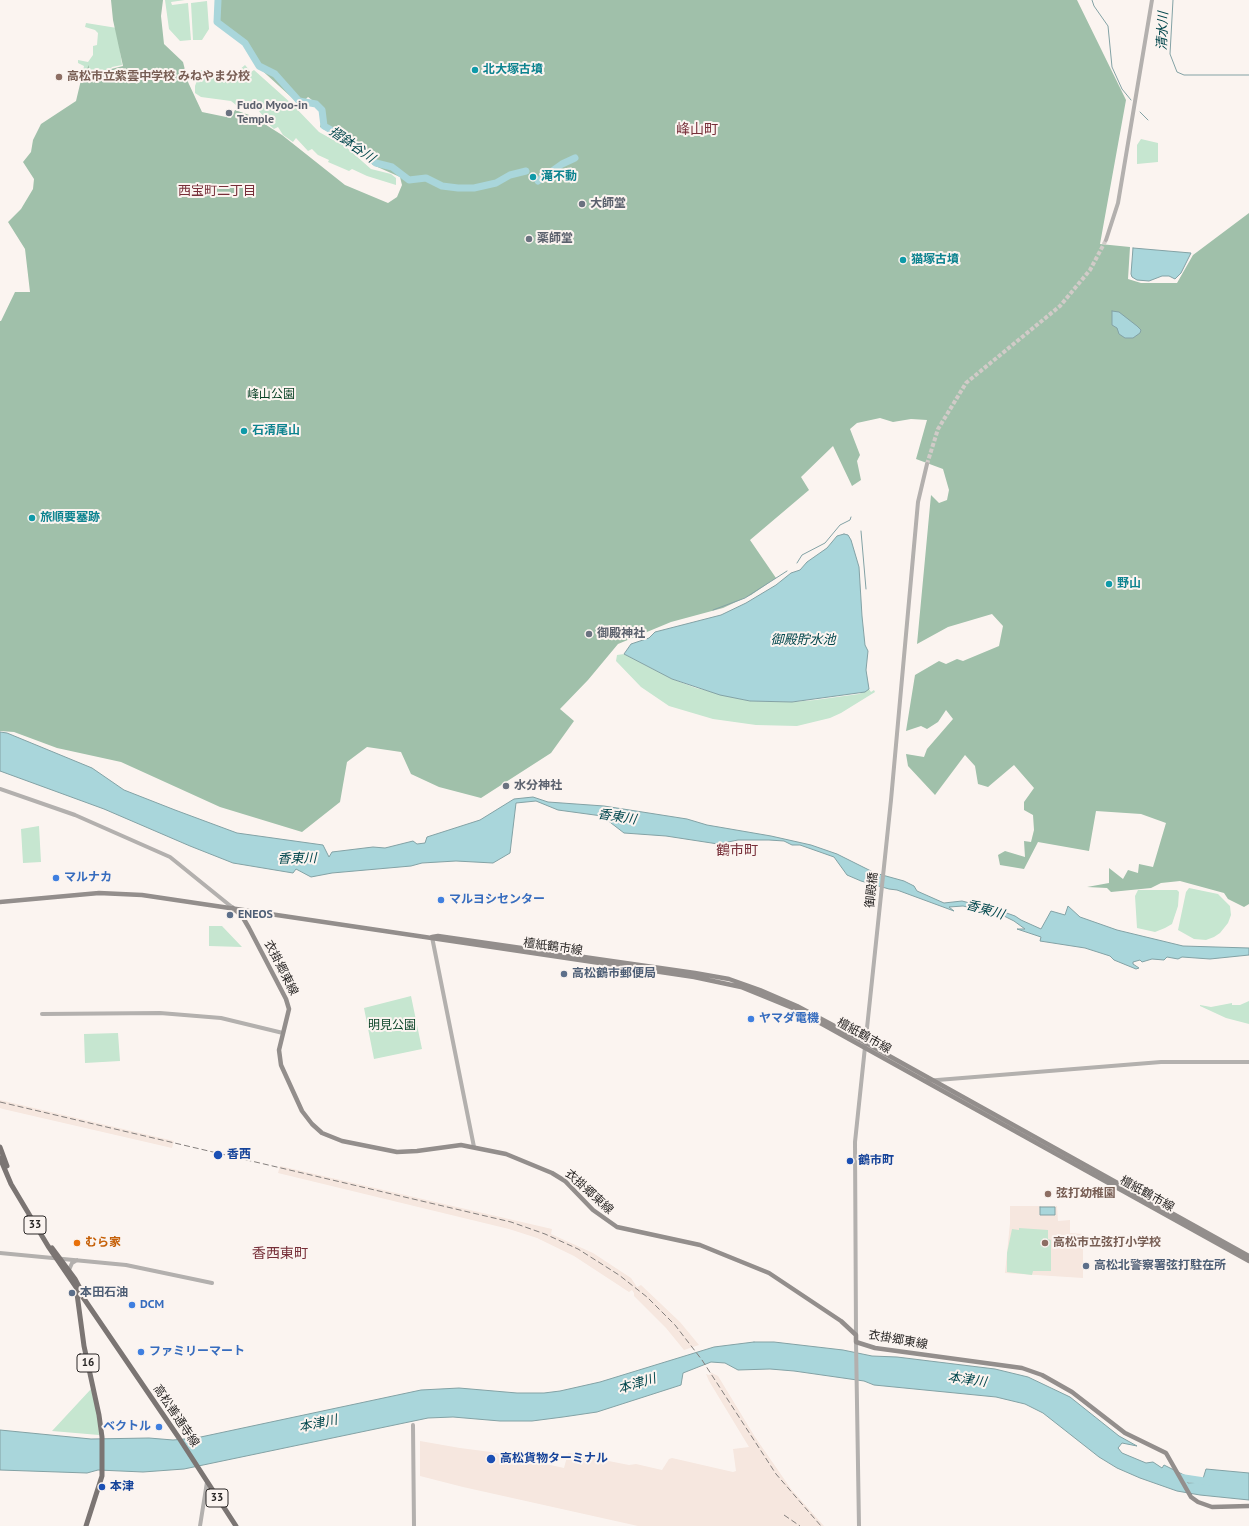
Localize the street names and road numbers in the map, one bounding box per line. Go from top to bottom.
street label: 御殿橋 [863,871,881,909]
street label: 檀紙鶴市線 [522,936,584,958]
street label: 衣掛郷東線 [261,938,301,998]
street label: 檀紙鶴市線 [834,1015,894,1057]
street label: 衣掛郷東線 [562,1167,616,1217]
street label: 檀紙鶴市線 [1117,1173,1177,1215]
road number: 33 [24,1216,46,1234]
street label: 衣掛郷東線 [867,1328,929,1352]
road number: 16 [77,1354,99,1372]
street label: 高松善通寺線 [150,1382,202,1450]
road number: 33 [206,1489,228,1507]

